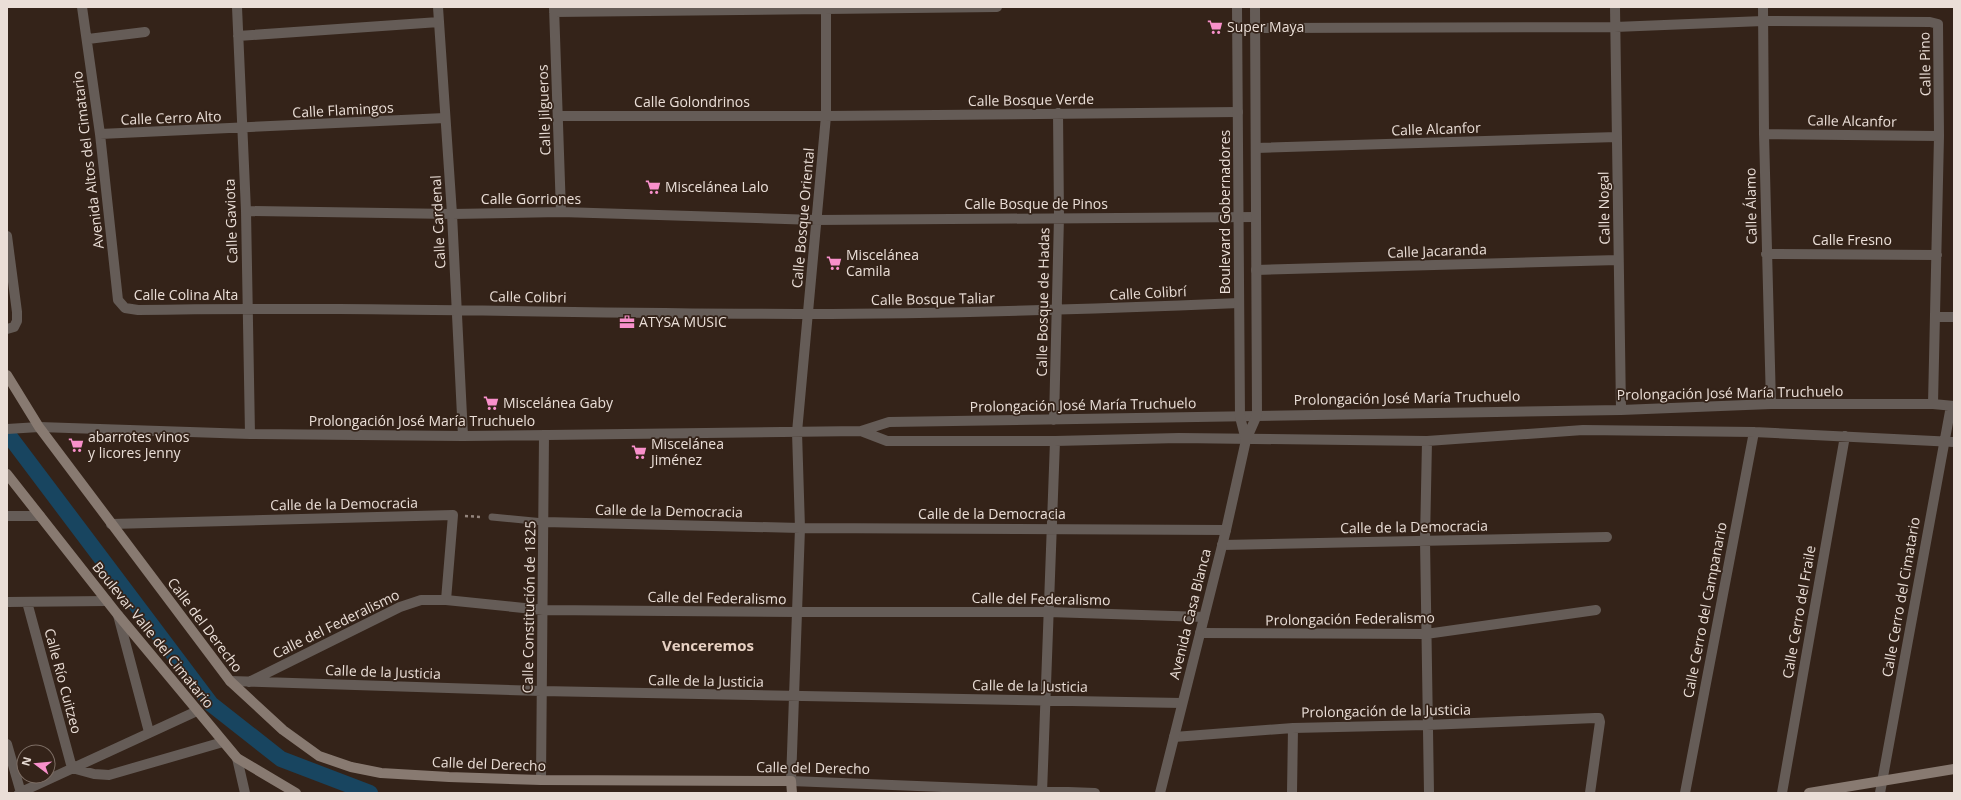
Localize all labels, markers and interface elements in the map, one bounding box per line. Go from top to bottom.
place label: Super Maya [1227,17,1304,36]
supermarket icon: Super Maya [1206,18,1224,36]
street label: Calle Pino [1914,32,1935,96]
street label: Calle Jilgueros [532,64,555,156]
street label: Avenida Altos del Cimatario [67,70,108,250]
street label: Calle Bosque Verde [968,89,1094,110]
street label: Calle Golondrinos [634,92,750,111]
street label: Calle Flamingos [292,97,394,122]
street label: Calle Cerro Alto [120,106,222,129]
street label: Calle Alcanfor [1807,110,1897,131]
street label: Calle Alcanfor [1391,117,1481,140]
street label: Boulevard Gobernadores [1215,129,1234,294]
street label: Calle Bosque Oriental [787,147,818,289]
street label: Calle Álamo [1740,167,1761,245]
street label: Calle Nogal [1593,171,1614,245]
street label: Calle Cardenal [426,175,449,269]
place label: Miscelánea Lalo [665,177,769,196]
street label: Calle Gaviota [220,178,241,264]
supermarket icon: Miscelánea Lalo [644,178,662,196]
street label: Calle Gorriones [481,189,581,208]
street label: Calle Bosque de Pinos [964,194,1108,213]
street label: Calle Bosque de Hadas [1032,227,1053,377]
street label: Calle Fresno [1812,230,1892,249]
street label: Calle Jacaranda [1387,239,1487,262]
place label: Miscelánea Camila [846,245,919,280]
supermarket icon: Miscelánea Camila [825,254,843,272]
street label: Calle Colibrí [1109,281,1188,304]
street label: Calle Colina Alta [134,285,238,304]
street label: Calle Colibri [489,286,567,307]
street label: Calle Bosque Taliar [871,288,995,309]
place label: ATYSA MUSIC [639,312,727,331]
office icon: ATYSA MUSIC [618,313,636,331]
street label: Prolongación José María Truchuelo [1617,381,1843,404]
street label: Prolongación José María Truchuelo [1294,386,1520,409]
place label: Miscelánea Gaby [503,393,614,412]
street label: Prolongación José María Truchuelo [970,393,1196,416]
supermarket icon: Miscelánea Gaby [482,394,500,412]
street label: Prolongación José María Truchuelo [309,411,535,430]
place label: abarrotes vinos y licores Jenny [88,427,190,462]
place label: Miscelánea Jiménez [649,434,724,469]
supermarket icon: abarrotes vinos y licores Jenny [67,436,85,454]
supermarket icon: Miscelánea Jiménez [630,443,648,461]
street label: Calle de la Democracia [270,493,418,514]
street label: Calle de la Democracia [595,500,743,521]
street label: Calle de la Democracia [918,504,1066,523]
street label: Calle Cerro del Cimatario [1877,515,1924,679]
street label: Calle de la Democracia [1340,516,1488,537]
street label: Calle Constitución de 1825 [517,520,540,694]
street label: Calle Cerro del Campanario [1678,520,1731,700]
street label: Calle Cerro del Fraile [1777,544,1820,680]
street label: Avenida Casa Blanca [1164,547,1215,681]
street label: Boulevar Valle del Cimatario [88,557,218,712]
street label: Calle del Derecho [163,573,247,676]
street label: Calle del Federalismo [269,585,402,663]
street label: Calle del Federalismo [647,587,787,608]
street label: Calle del Federalismo [971,588,1111,609]
street label: Prolongación Federalismo [1265,608,1435,629]
street label: Calle Río Cuitzeo [40,626,87,736]
district label: Venceremos [662,635,754,655]
street label: Calle de la Justicia [325,660,441,683]
street label: Calle de la Justicia [648,670,764,691]
street label: Calle de la Justicia [972,675,1088,696]
street label: Prolongación de la Justicia [1301,700,1471,721]
north arrow [16,744,56,784]
street label: Calle del Derecho [432,752,546,775]
text: N [17,755,34,767]
street label: Calle del Derecho [756,757,870,778]

